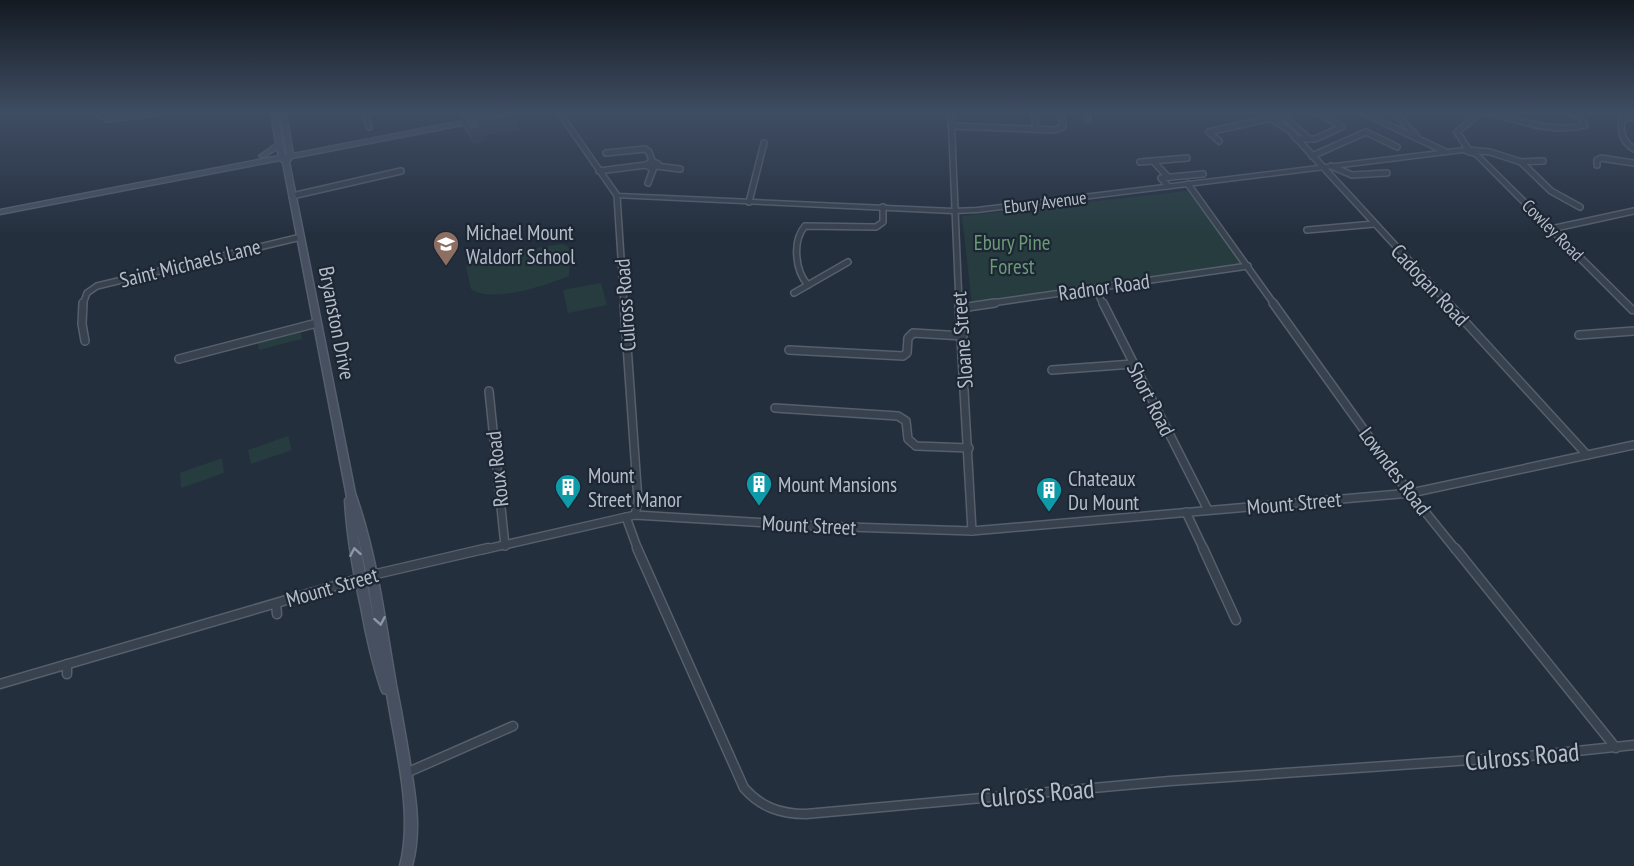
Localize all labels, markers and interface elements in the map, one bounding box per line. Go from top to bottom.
street label: Ebury Avenue [1002,186,1088,218]
street label: Cowley Road [1517,194,1589,266]
place label: Michael Mount Waldorf School [466,219,575,270]
school or university icon: Michael Mount Waldorf School [431,229,461,267]
park label: Ebury Pine Forest [974,229,1050,280]
street label: Saint Michaels Lane [117,232,263,294]
street label: Cadogan Road [1385,238,1475,332]
street label: Culross Road [608,258,642,352]
street label: Bryanston Drive [313,264,361,382]
street label: Radnor Road [1057,267,1151,307]
street label: Sloane Street [945,290,979,389]
street label: Short Road [1121,357,1181,441]
street label: Lowndes Road [1353,422,1437,520]
street label: Roux Road [480,430,514,508]
place label: Mount Street Manor [588,462,682,513]
place label: Chateaux Du Mount [1068,465,1139,516]
building icon: Mount Mansions [744,469,774,507]
place label: Mount Mansions [778,471,897,498]
building icon: Mount Street Manor [553,472,583,510]
building icon: Chateaux Du Mount [1034,475,1064,513]
street label: Mount Street [1246,485,1342,521]
street label: Mount Street [761,509,857,541]
one-way arrow [350,547,362,556]
street label: Mount Street [283,561,381,613]
one-way arrow [373,616,386,626]
street label: Culross Road [1463,735,1581,777]
street label: Culross Road [978,772,1096,814]

